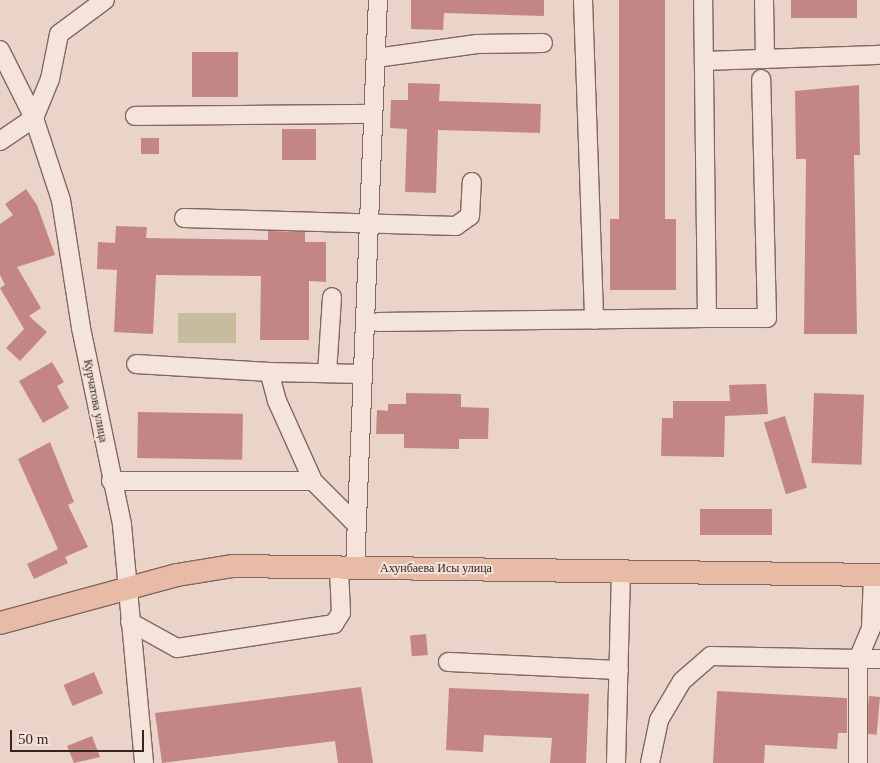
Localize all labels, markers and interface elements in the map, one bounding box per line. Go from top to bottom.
street label: Курчатова улица [80,358,110,444]
street label: Ахунбаева Исы улица [380,562,492,576]
scale bar [12,720,146,752]
text: 50 m [18,731,48,747]

